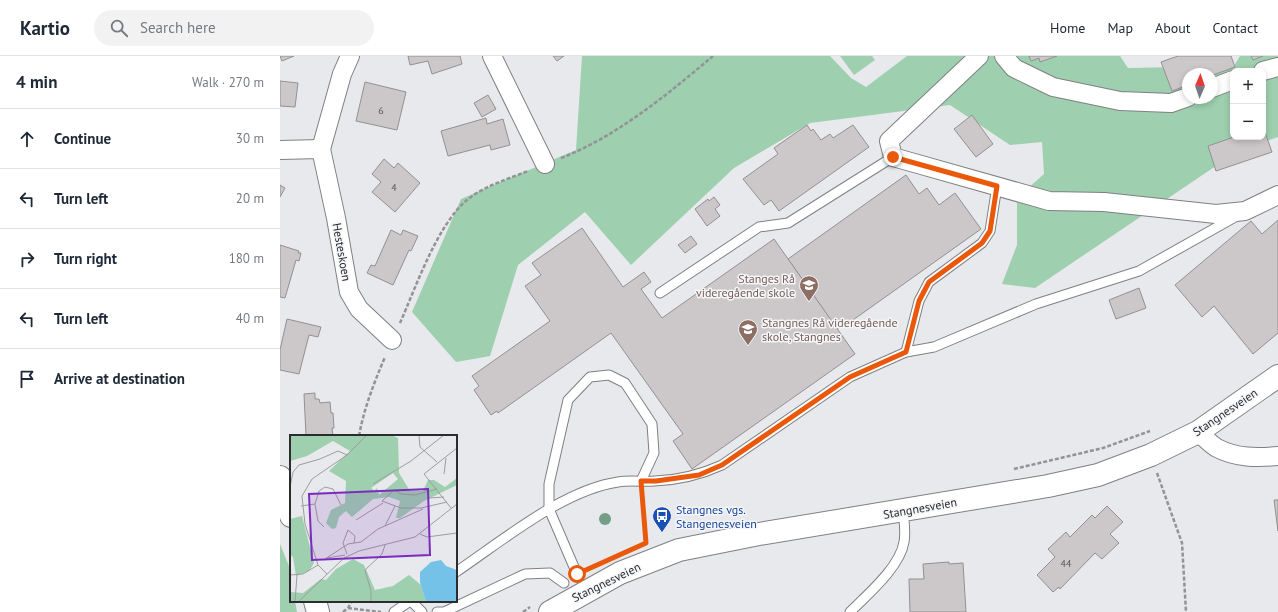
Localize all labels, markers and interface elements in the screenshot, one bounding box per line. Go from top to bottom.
search box [94,10,374,46]
text: Kartio [20,16,70,40]
icon: search [108,17,130,39]
text: Search here [140,18,216,37]
text: Home [1050,19,1085,37]
text: Map [1107,19,1133,37]
text: About [1155,19,1191,37]
text: Contact [1213,19,1258,37]
north arrow [1182,68,1218,104]
map controls [1230,68,1266,140]
button: + [1230,68,1266,104]
text: 4 min [16,71,57,93]
text: Walk · 270 m [192,74,264,91]
house number: 6 [378,104,384,117]
button: − [1230,104,1266,140]
icon: ahead [16,128,38,150]
text: Continue [54,129,111,148]
text: 30 m [236,130,264,147]
route end [884,148,902,166]
house number: 4 [391,181,397,194]
icon: left [16,188,38,210]
text: Turn left [54,189,108,208]
text: 20 m [236,190,264,207]
street label: Hesteskoen [329,222,355,282]
icon: right [16,248,38,270]
text: Turn right [54,249,117,268]
text: 180 m [229,250,264,267]
place label: Stanges Rå videregående skole [696,271,795,300]
school or university icon: Stanges Rå videregående skole [798,274,820,302]
icon: left [16,308,38,330]
text: Turn left [54,309,108,328]
text: 40 m [236,310,264,327]
place label: Stangnes Rå videregående skole, Stangnes [762,315,898,344]
school or university icon: Stangnes Rå videregående skole, Stangnes [737,318,759,346]
icon: arrive [16,368,38,390]
text: Arrive at destination [54,369,185,388]
street label: Stangnesveien [1190,385,1260,439]
inset map [290,435,457,602]
street label: Stangnesveien [882,494,958,522]
place label: Stangnes vgs. Stangenesveien [676,502,757,531]
bus stop icon: Stangnes vgs. Stangenesveien [651,505,673,533]
house number: 44 [1061,557,1072,570]
street label: Stangnesveien [569,559,643,605]
route start [568,565,586,583]

